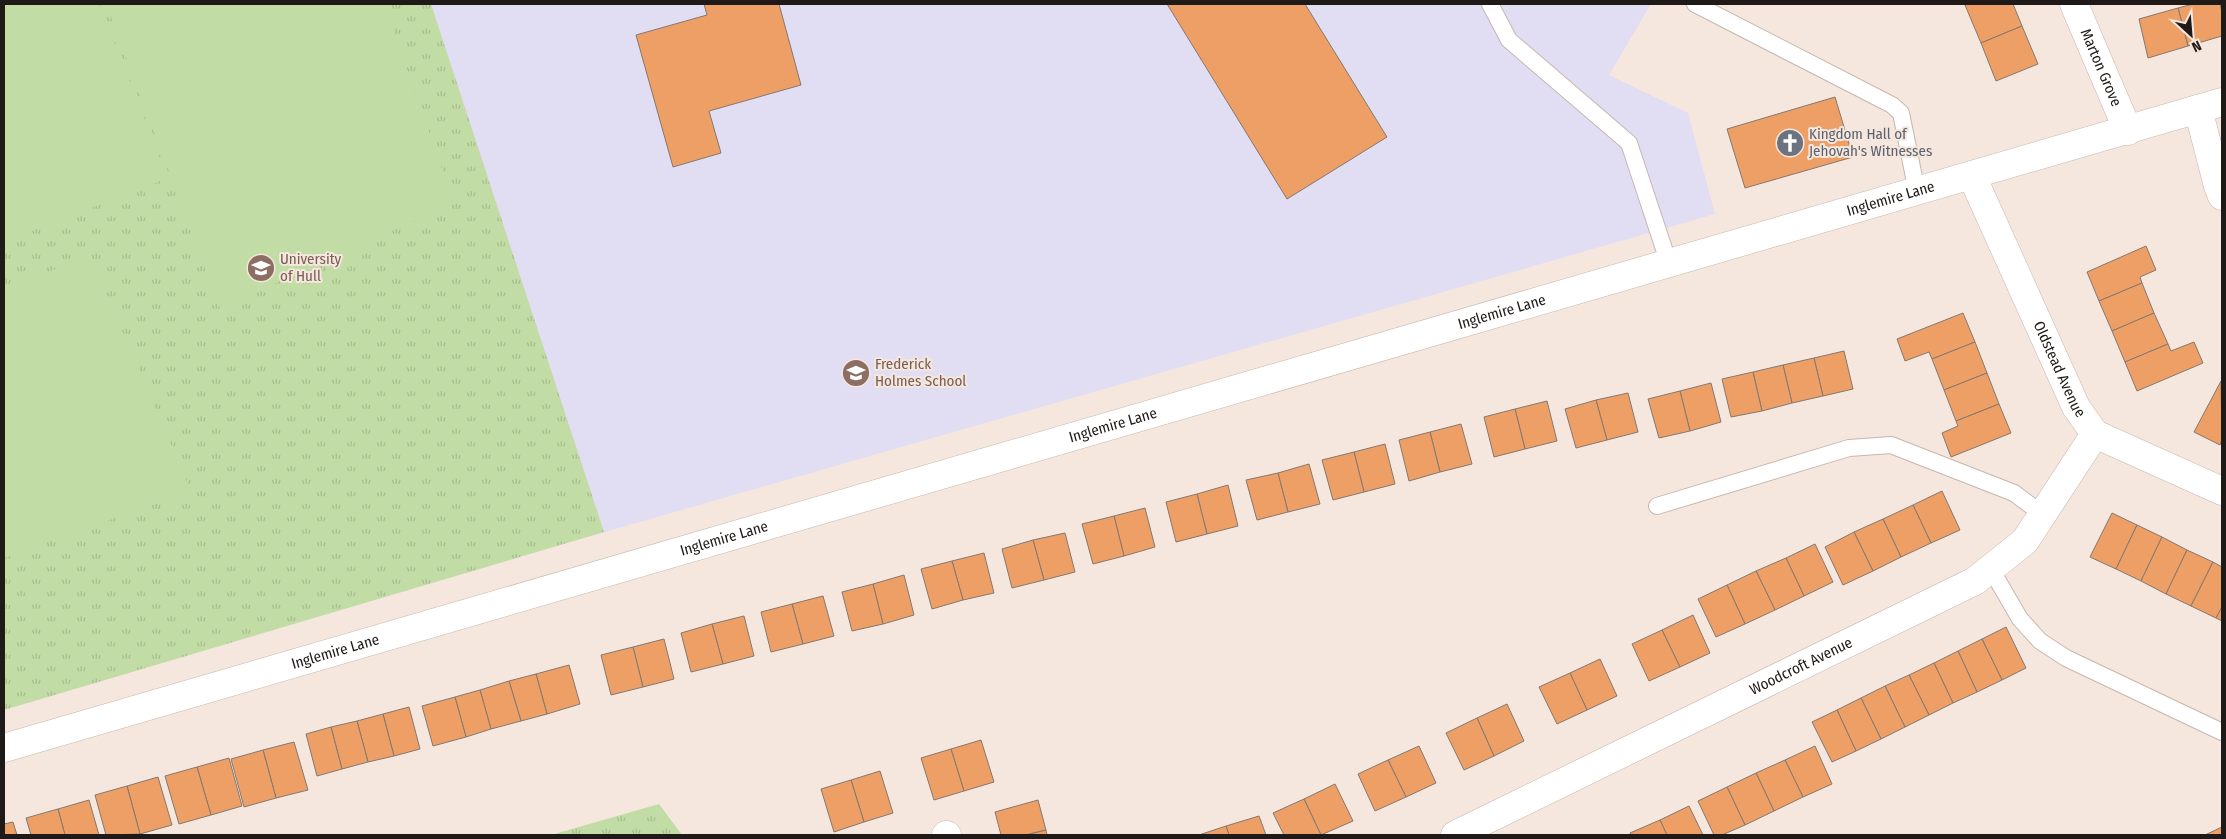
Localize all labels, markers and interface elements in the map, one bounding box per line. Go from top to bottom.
north arrow [2166,10,2216,60]
street label: Marton Grove [2077,26,2125,109]
text: N [2189,37,2204,56]
place label: Kingdom Hall of Jehovah's Witnesses [1809,125,1932,160]
church icon: Kingdom Hall of Jehovah's Witnesses [1775,128,1805,158]
street label: Inglemire Lane [1845,177,1937,220]
place label: University of Hull [280,250,342,285]
school or university icon: University of Hull [246,253,276,283]
street label: Inglemire Lane [1456,290,1548,333]
street label: Oldstead Avenue [2030,318,2089,421]
place label: Frederick Holmes School [875,355,966,390]
school or university icon: Frederick Holmes School [841,358,871,388]
street label: Inglemire Lane [1067,404,1159,446]
street label: Inglemire Lane [678,517,770,560]
street label: Inglemire Lane [289,630,381,673]
street label: Woodcroft Avenue [1747,633,1855,699]

